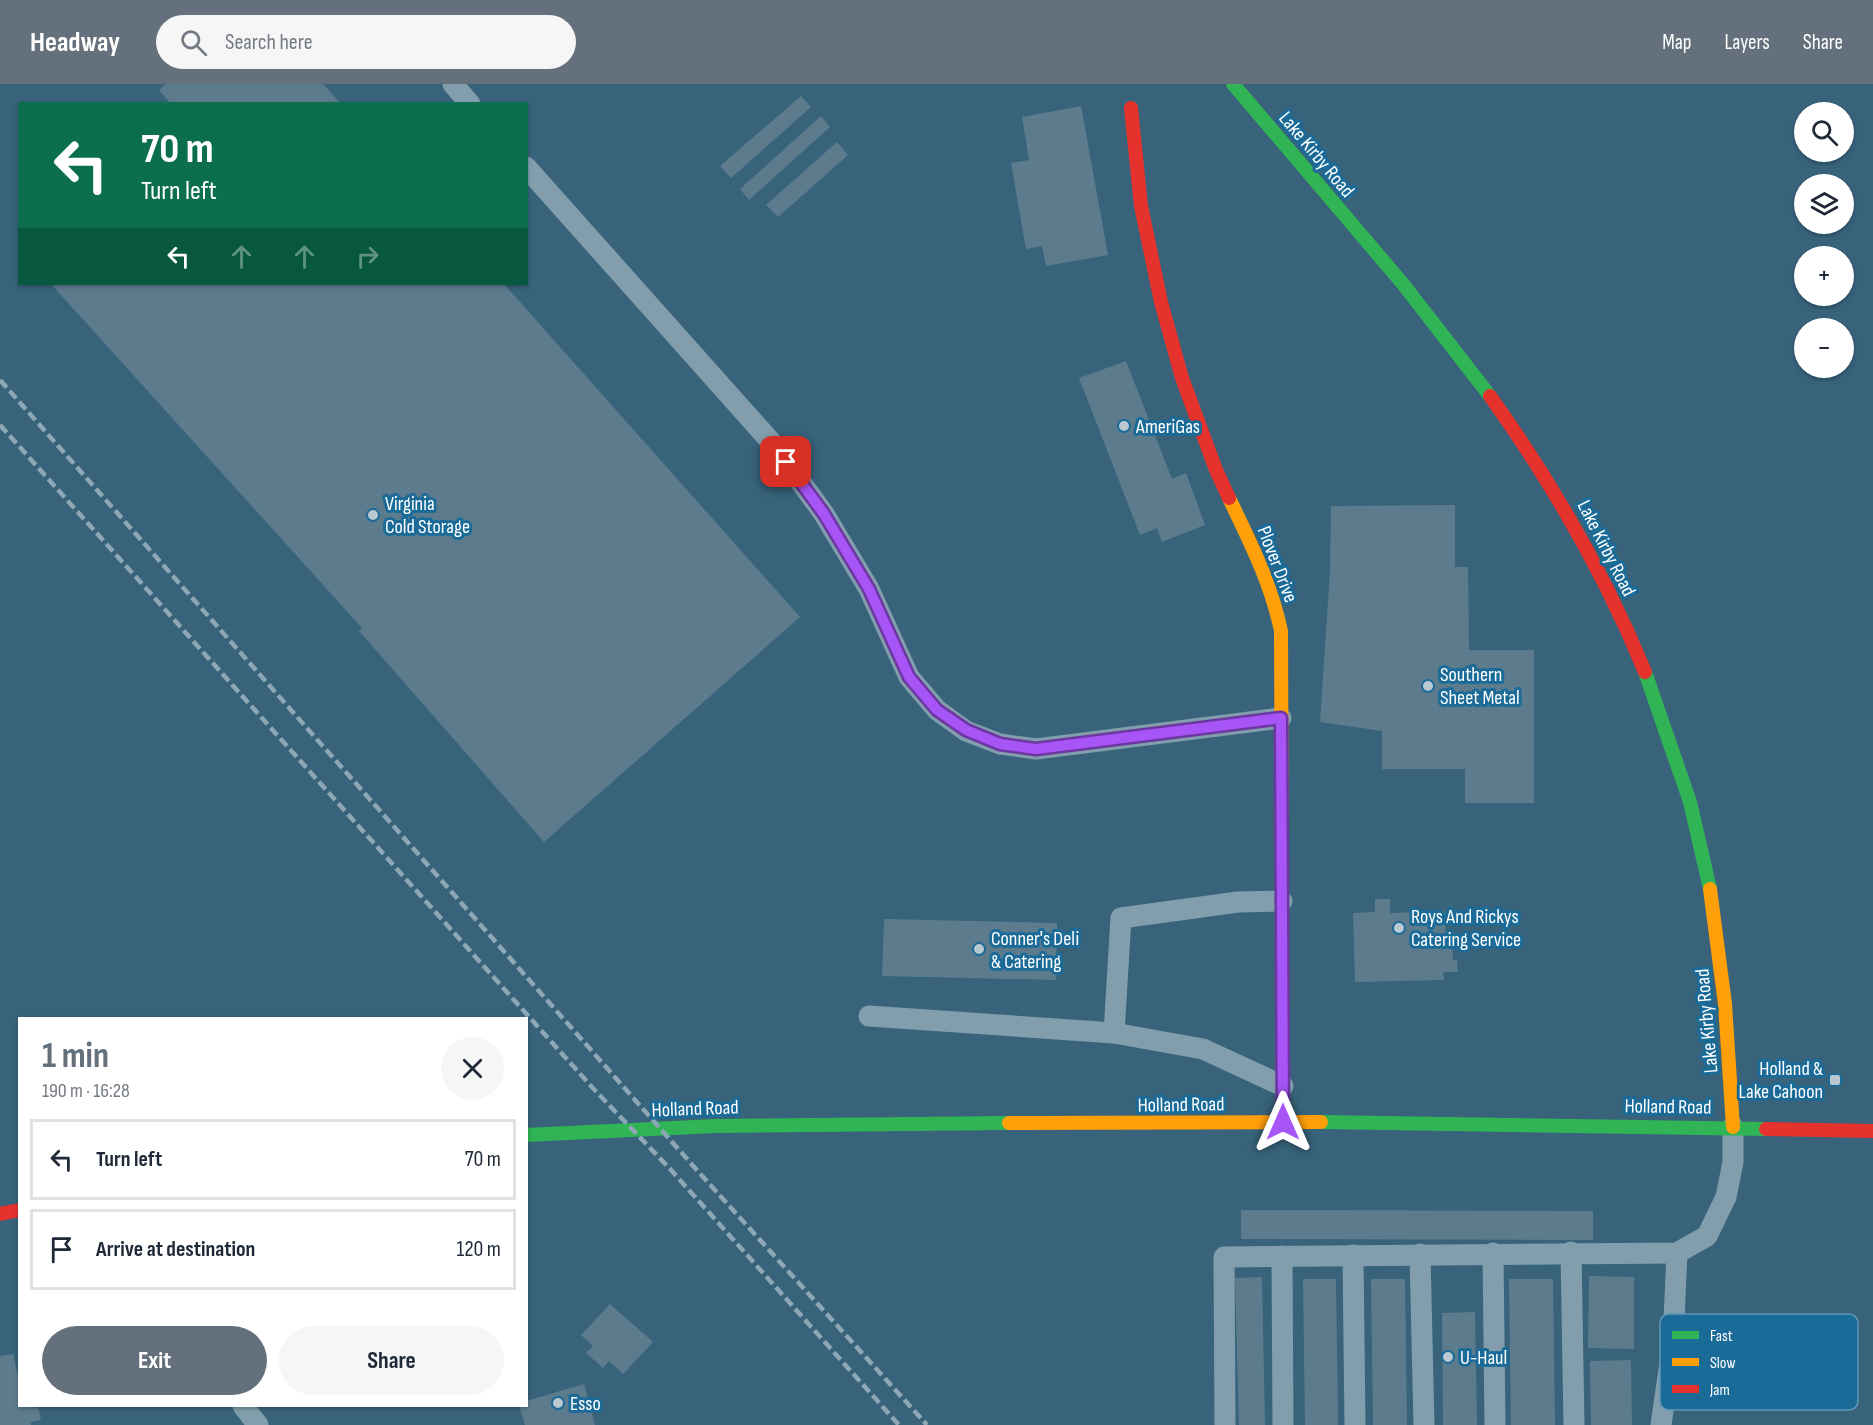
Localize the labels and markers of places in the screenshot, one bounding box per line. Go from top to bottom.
place label: AmeriGas [1135,415,1200,439]
marker: AmeriGas [1117,419,1131,433]
pin [760,436,811,487]
place label: Virginia Cold Storage [385,492,470,539]
marker: Virginia Cold Storage [366,508,380,522]
place label: Southern Sheet Metal [1440,663,1520,710]
marker: Southern Sheet Metal [1421,679,1435,693]
place label: Roys And Rickys Catering Service [1411,905,1521,952]
marker: Roys And Rickys Catering Service [1392,921,1406,935]
place label: Conner's Deli & Catering [991,927,1079,974]
marker: Conner's Deli & Catering [972,942,986,956]
place label: Holland & Lake Cahoon [1739,1057,1823,1104]
marker: Holland & Lake Cahoon [1828,1073,1842,1087]
place label: U-Haul [1460,1346,1507,1370]
marker: U-Haul [1441,1350,1455,1364]
place label: Esso [570,1392,601,1416]
marker: Esso [551,1396,565,1410]

